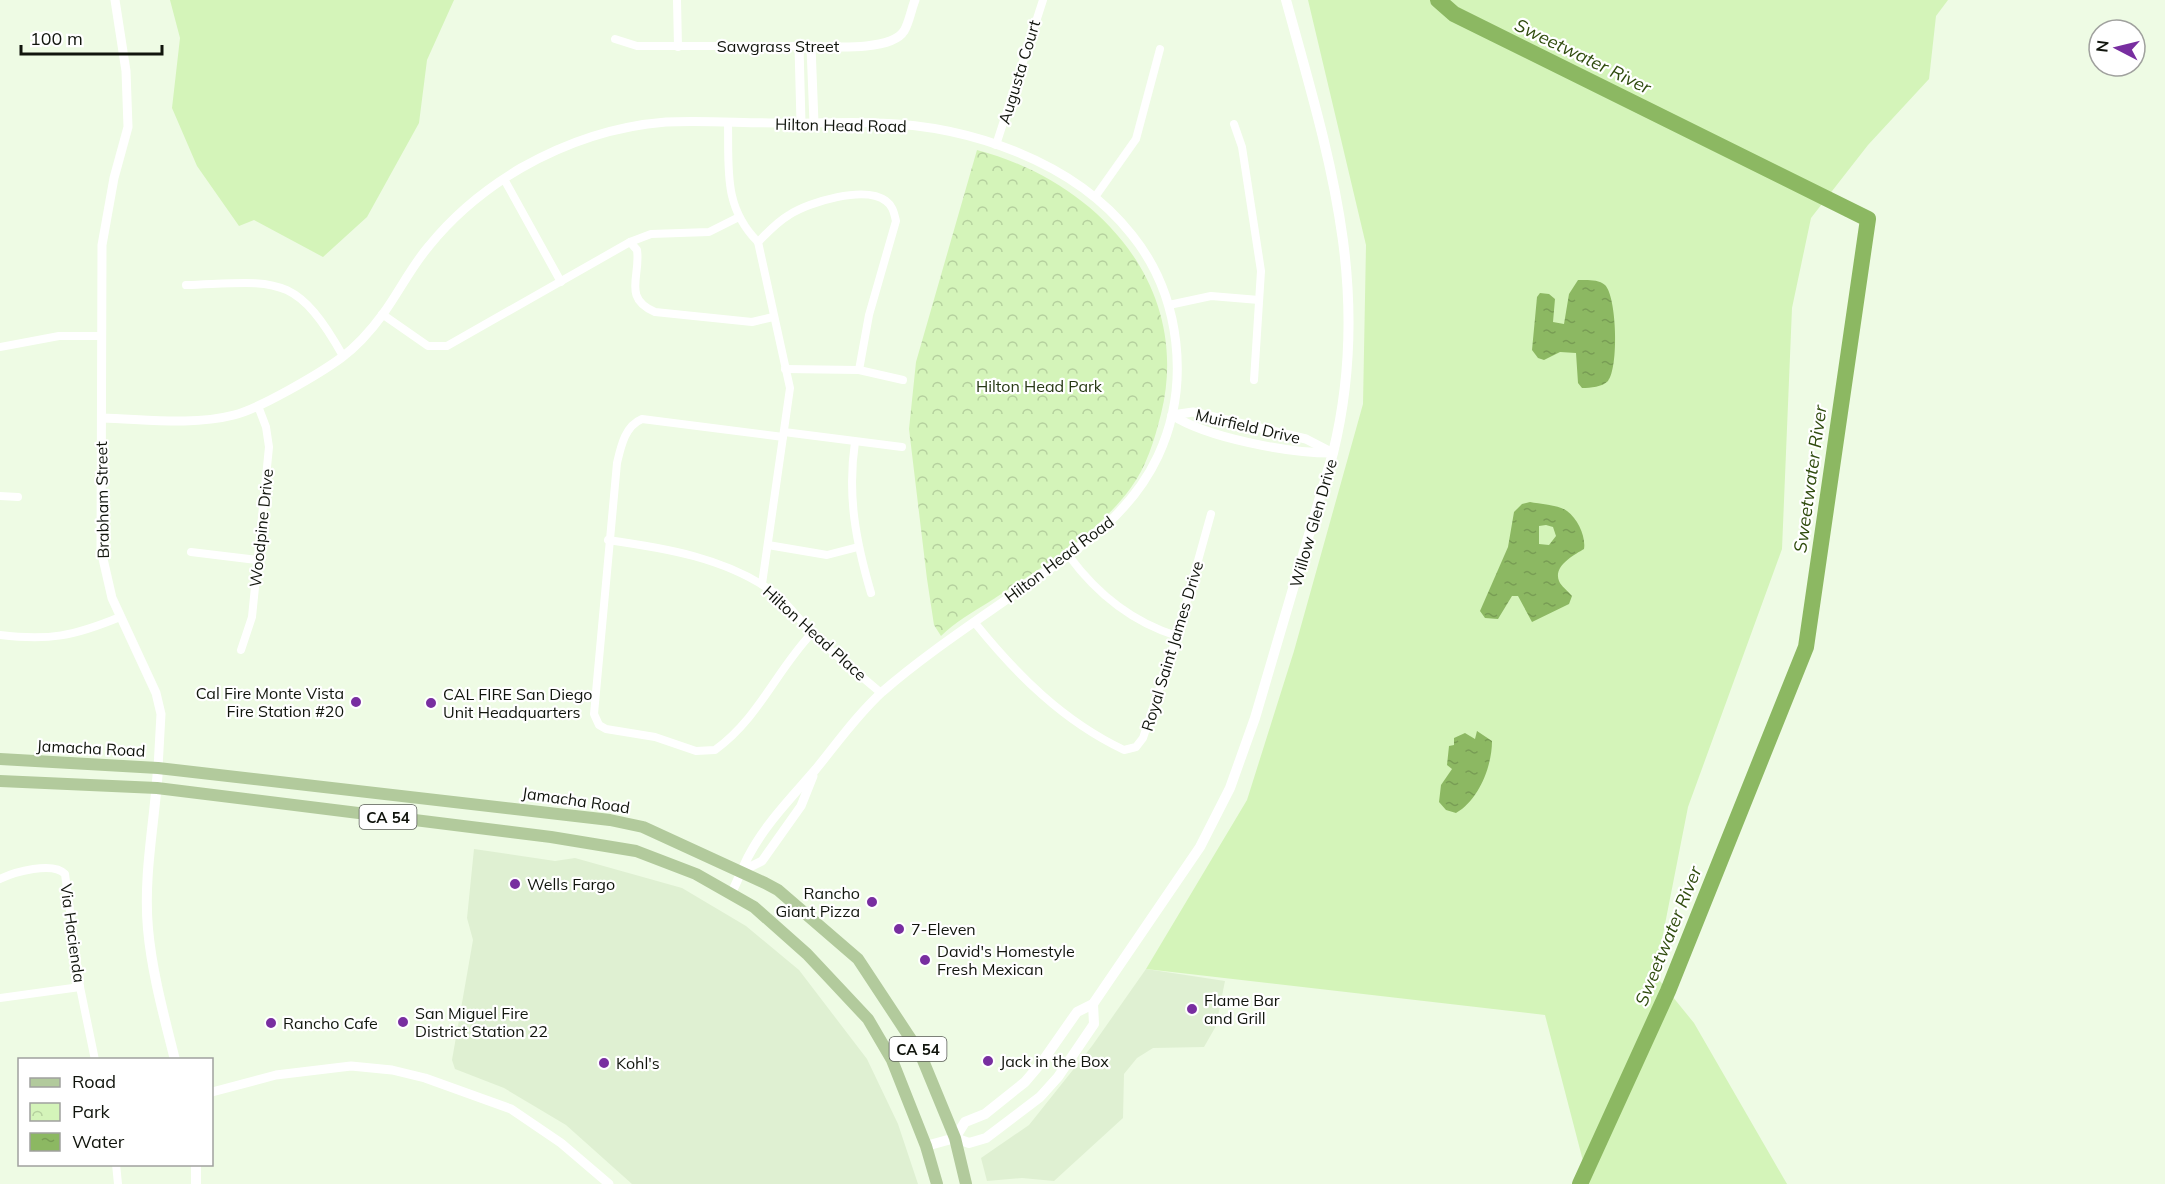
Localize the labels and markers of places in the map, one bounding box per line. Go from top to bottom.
place label: Cal Fire Monte Vista Fire Station #20 [196,683,344,721]
place label: CAL FIRE San Diego Unit Headquarters [443,684,592,722]
marker: Cal Fire Monte Vista Fire Station #20 [349,695,363,709]
marker: CAL FIRE San Diego Unit Headquarters [424,696,438,710]
place label: Wells Fargo [527,874,615,894]
marker: Wells Fargo [508,877,522,891]
place label: Rancho Giant Pizza [775,883,860,921]
marker: Rancho Giant Pizza [865,895,879,909]
place label: 7-Eleven [911,919,976,939]
marker: 7-Eleven [892,922,906,936]
place label: David's Homestyle Fresh Mexican [937,941,1075,979]
marker: David's Homestyle Fresh Mexican [918,953,932,967]
place label: Flame Bar and Grill [1204,990,1280,1028]
marker: Flame Bar and Grill [1185,1002,1199,1016]
place label: San Miguel Fire District Station 22 [415,1003,548,1041]
place label: Rancho Cafe [283,1013,378,1033]
marker: San Miguel Fire District Station 22 [396,1015,410,1029]
marker: Rancho Cafe [264,1016,278,1030]
place label: Jack in the Box [1000,1051,1109,1071]
place label: Kohl's [616,1053,660,1073]
marker: Jack in the Box [981,1054,995,1068]
marker: Kohl's [597,1056,611,1070]

